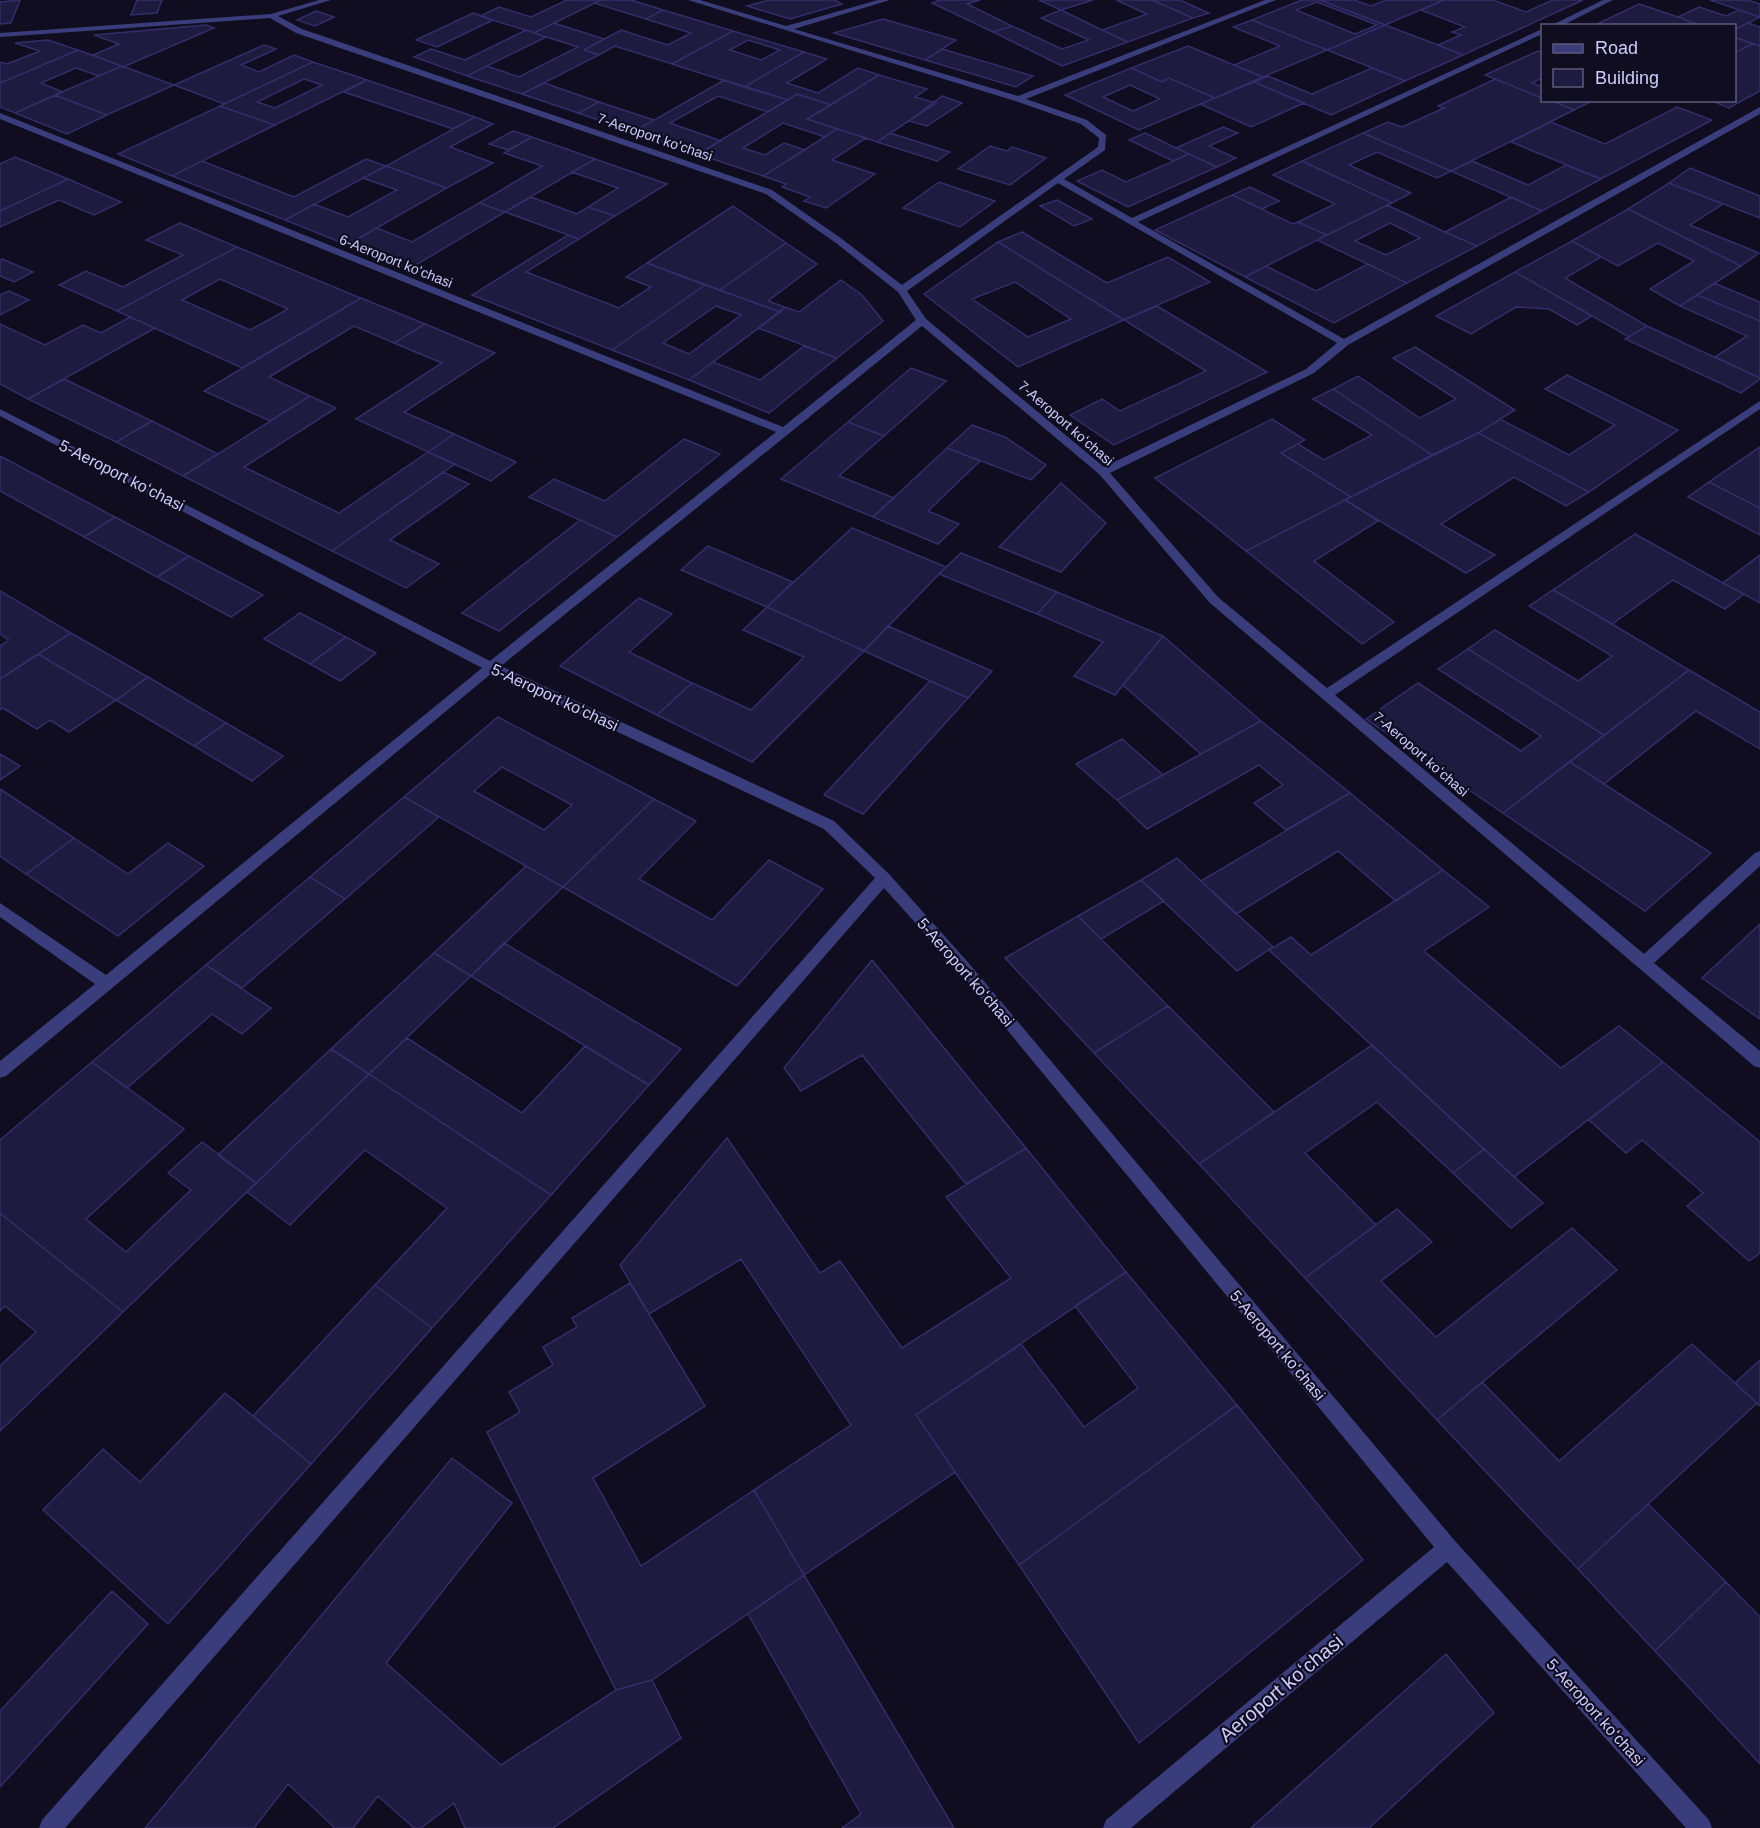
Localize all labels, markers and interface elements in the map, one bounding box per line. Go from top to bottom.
legend [1541,24,1736,102]
text: Road [1595,38,1638,58]
text: Building [1595,68,1659,88]
street label: 7-Aeroport koʻchasi [595,110,715,164]
street label: 6-Aeroport koʻchasi [337,231,455,291]
street label: 7-Aeroport koʻchasi [1015,377,1117,469]
street label: 5-Aeroport koʻchasi [57,437,187,514]
street label: 5-Aeroport koʻchasi [489,661,621,734]
street label: 7-Aeroport koʻchasi [1370,708,1472,800]
street label: 5-Aeroport koʻchasi [914,915,1017,1030]
street label: 5-Aeroport koʻchasi [1227,1287,1328,1404]
street label: Aeroport koʻchasi [1215,1630,1347,1746]
street label: 5-Aeroport koʻchasi [1543,1655,1648,1769]

